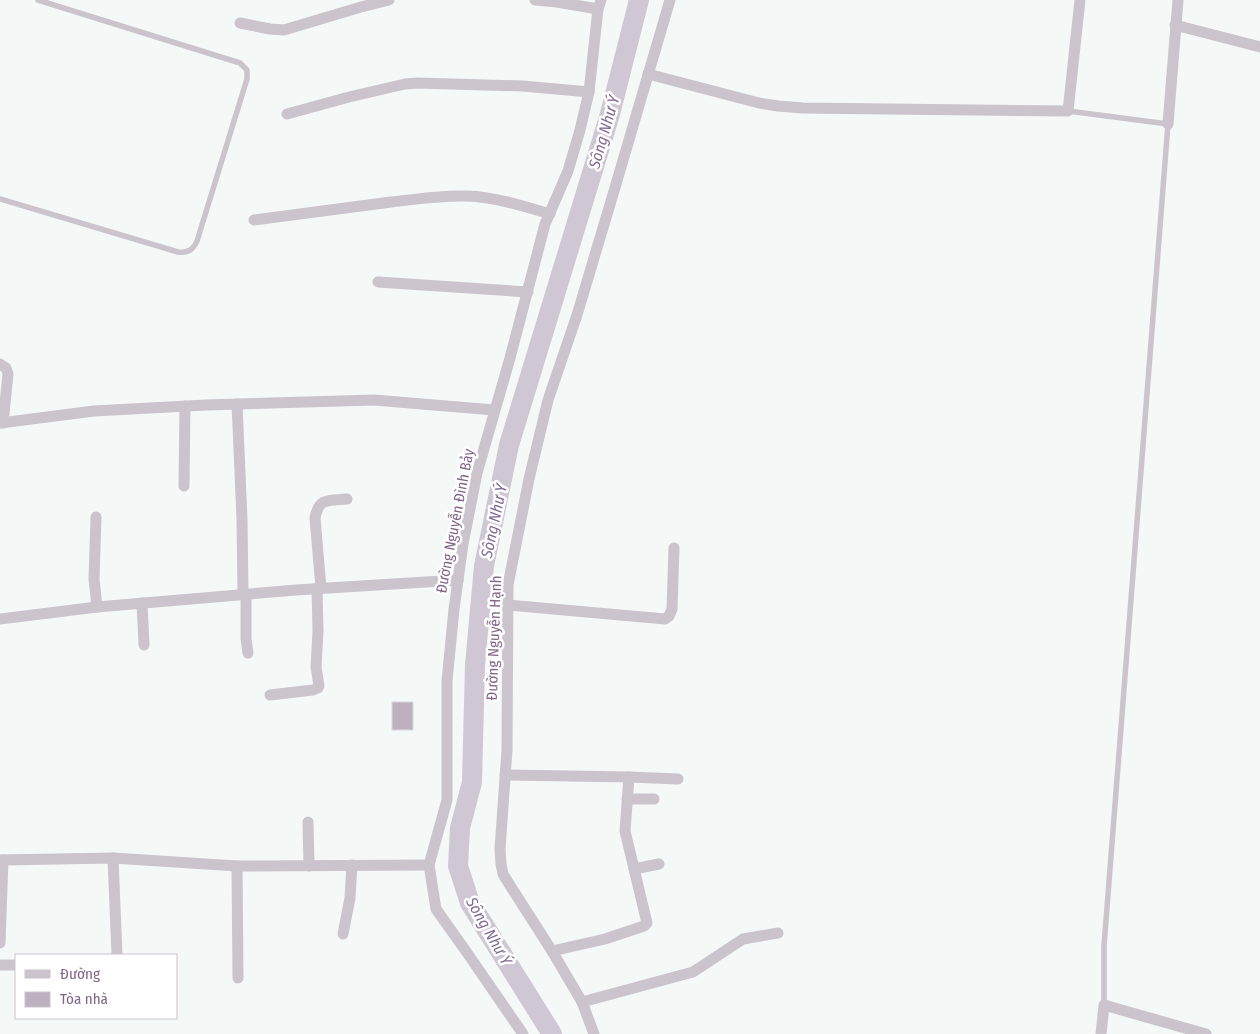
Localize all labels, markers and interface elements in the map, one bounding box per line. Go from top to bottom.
water label: Sông Như Ý [583,92,624,172]
street label: Đường Nguyễn Đình Bảy [432,447,478,595]
water label: Sông Như Ý [476,481,511,561]
street label: Đường Nguyễn Hạnh [483,575,505,701]
water label: Sông Như Ý [462,892,517,969]
legend [15,954,178,1019]
text: Đường [60,965,100,983]
text: Tòa nhà [60,990,108,1008]

